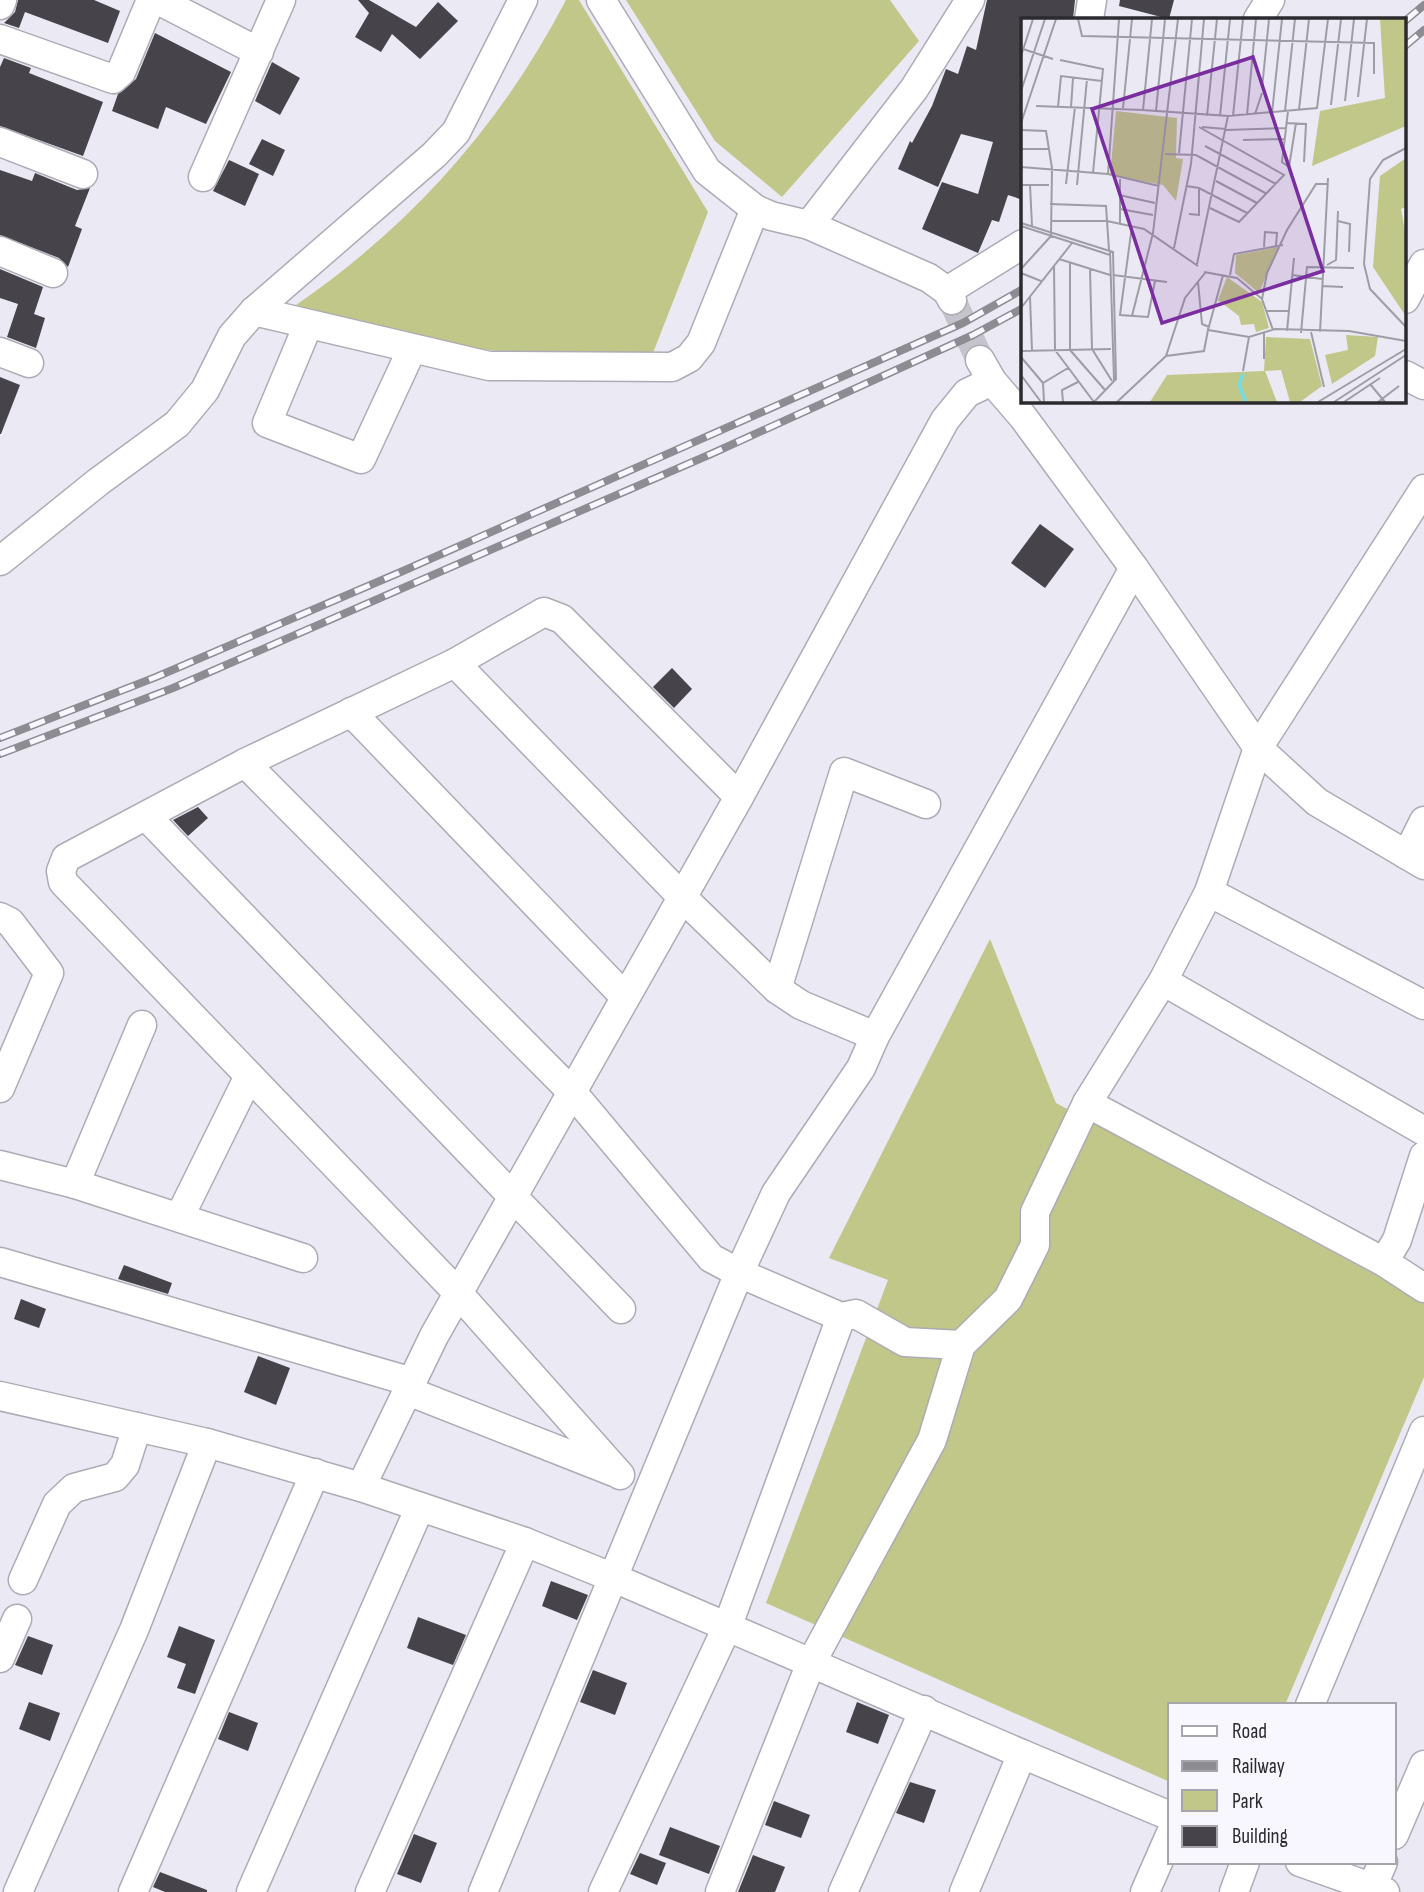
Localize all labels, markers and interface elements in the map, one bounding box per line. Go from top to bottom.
inset map [1021,18,1406,402]
legend [1168,1703,1396,1864]
text: Road [1232,1719,1267,1744]
text: Railway [1232,1754,1285,1779]
text: Park [1232,1789,1263,1814]
text: Building [1232,1824,1288,1849]

